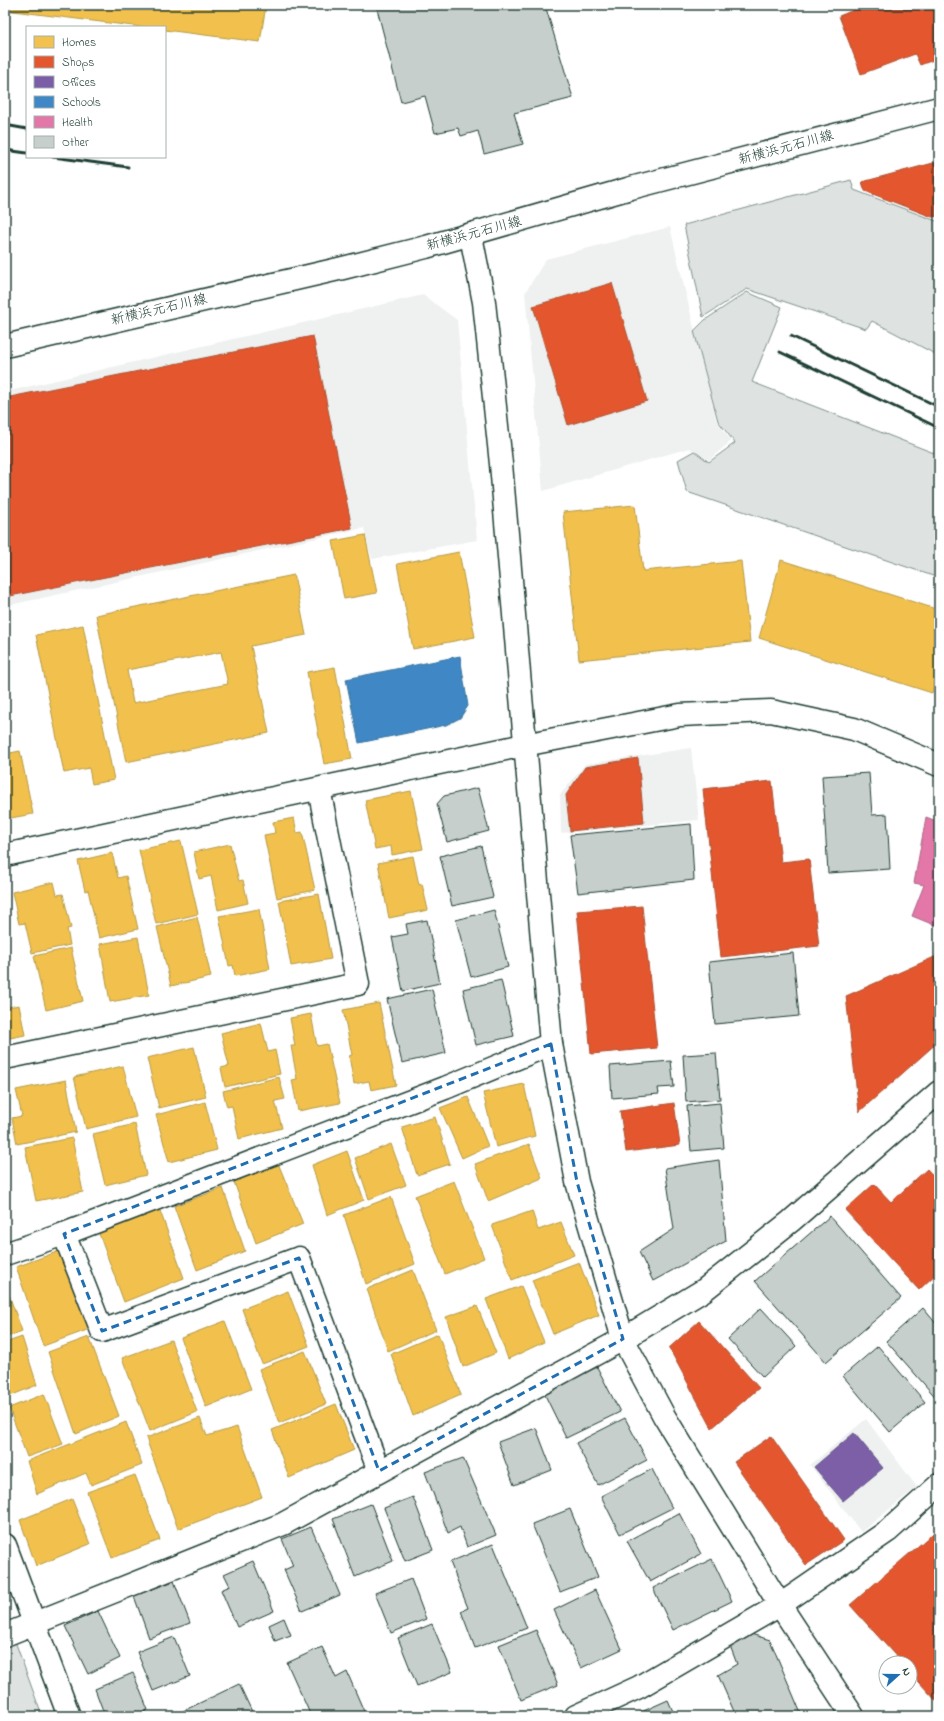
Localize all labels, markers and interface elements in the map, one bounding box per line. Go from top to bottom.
legend [26,26,166,158]
text: Homes [62,34,96,52]
text: Shops [62,54,94,72]
text: Offices [62,74,96,92]
text: Schools [62,94,101,112]
text: Health [62,114,93,132]
street label: 新横浜元石川線 [736,125,836,171]
text: Other [62,134,89,152]
street label: 新横浜元石川線 [424,211,524,257]
street label: 新横浜元石川線 [109,289,209,331]
north arrow [878,1655,918,1695]
text: N [898,1665,915,1678]

